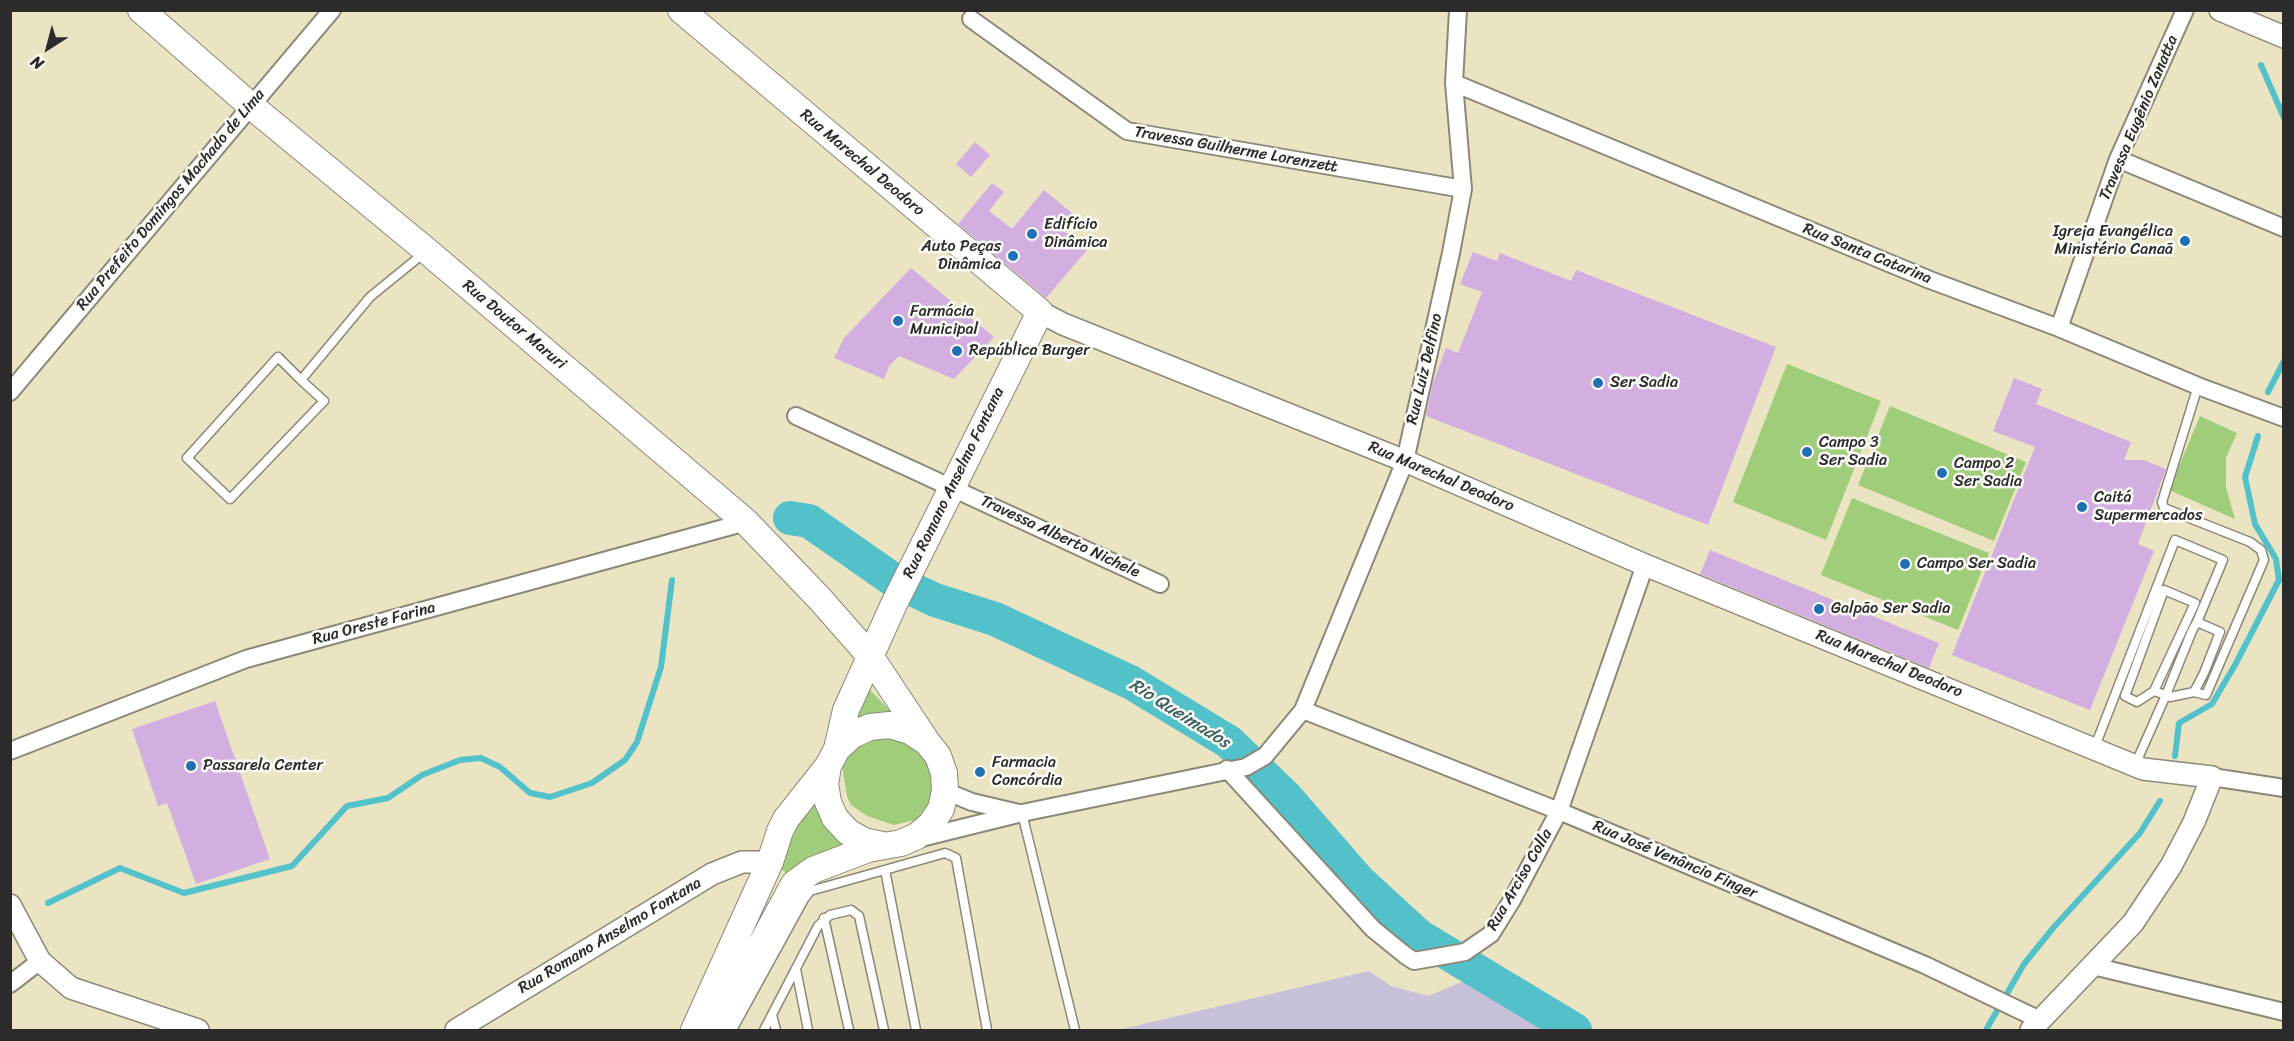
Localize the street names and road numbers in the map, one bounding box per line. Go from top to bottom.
street label: Travessa Eugênio Zanatta [2096,33,2182,203]
street label: Rua Prefeito Domingos Machado de Lima [73,86,269,314]
street label: Rua Marechal Deodoro [796,105,928,221]
street label: Travessa Guilherme Lorenzett [1133,123,1339,177]
street label: Rua Santa Catarina [1800,219,1934,289]
street label: Rua Doutor Maruri [458,276,570,374]
street label: Rua Luiz Delfino [1403,312,1447,426]
street label: Rua Romano Anselmo Fontana [899,384,1009,582]
street label: Rua Marechal Deodoro [1365,438,1517,516]
street label: Travessa Alberto Nichele [977,492,1143,582]
street label: Rua Oreste Farina [311,598,437,650]
street label: Rua Marechal Deodoro [1813,626,1965,702]
street label: Rua José Venâncio Finger [1590,817,1760,903]
street label: Rua Arciso Colla [1483,826,1557,934]
street label: Rua Romano Anselmo Fontana [515,874,705,998]

